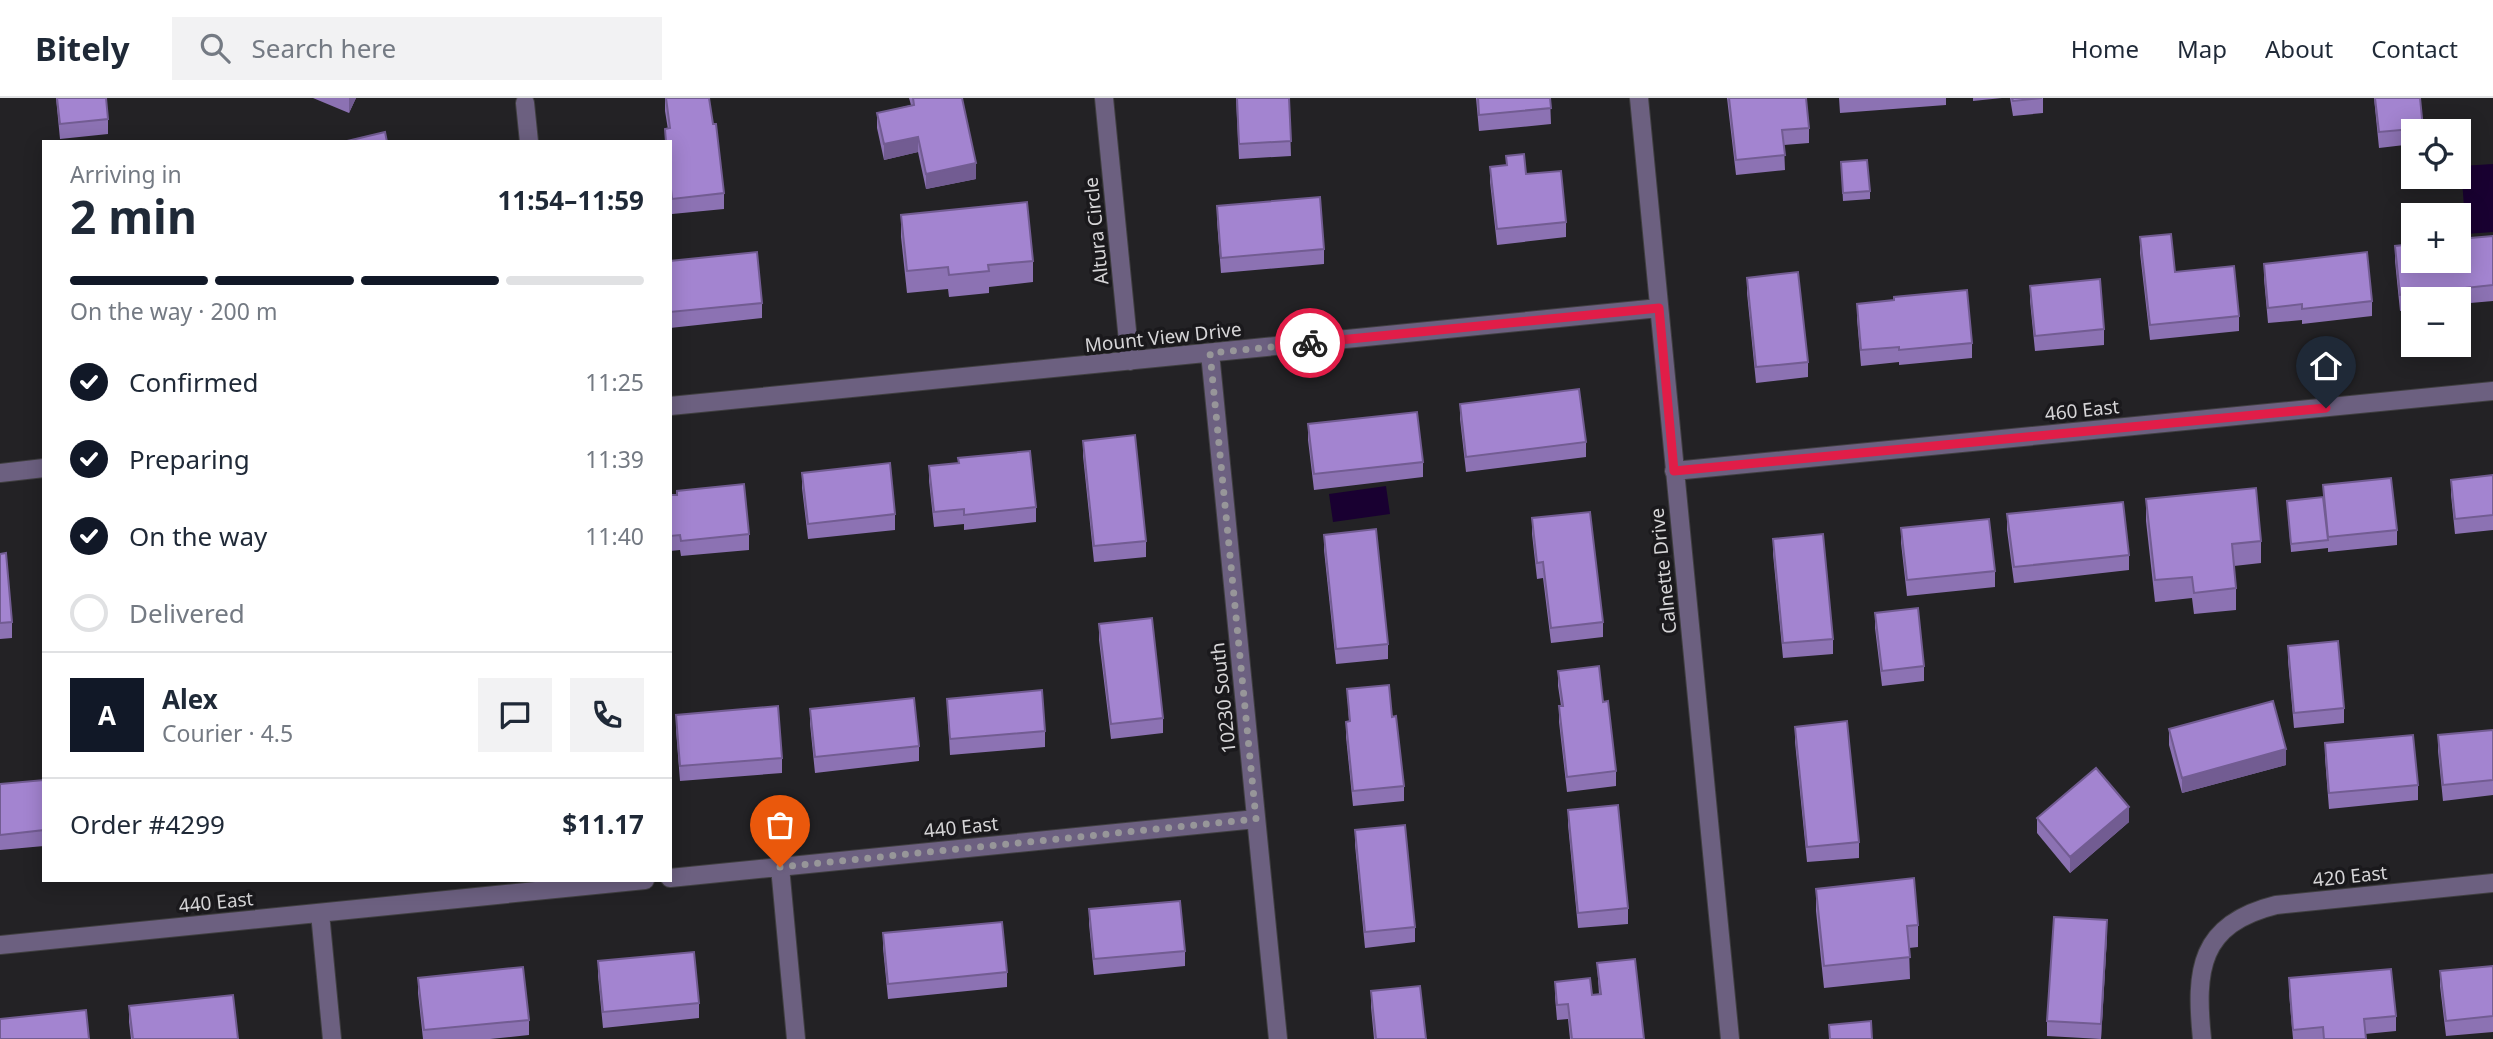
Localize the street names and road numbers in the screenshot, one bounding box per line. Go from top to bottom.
street label: Altura Circle [1077,176,1115,286]
street label: Mount View Drive [1083,316,1243,358]
street label: 460 East [2043,393,2121,427]
street label: Calnette Drive [1643,507,1683,635]
street label: 10230 South [1204,641,1242,755]
street label: 440 East [922,810,1000,844]
street label: 420 East [2311,859,2389,893]
street label: 440 East [177,885,255,919]

